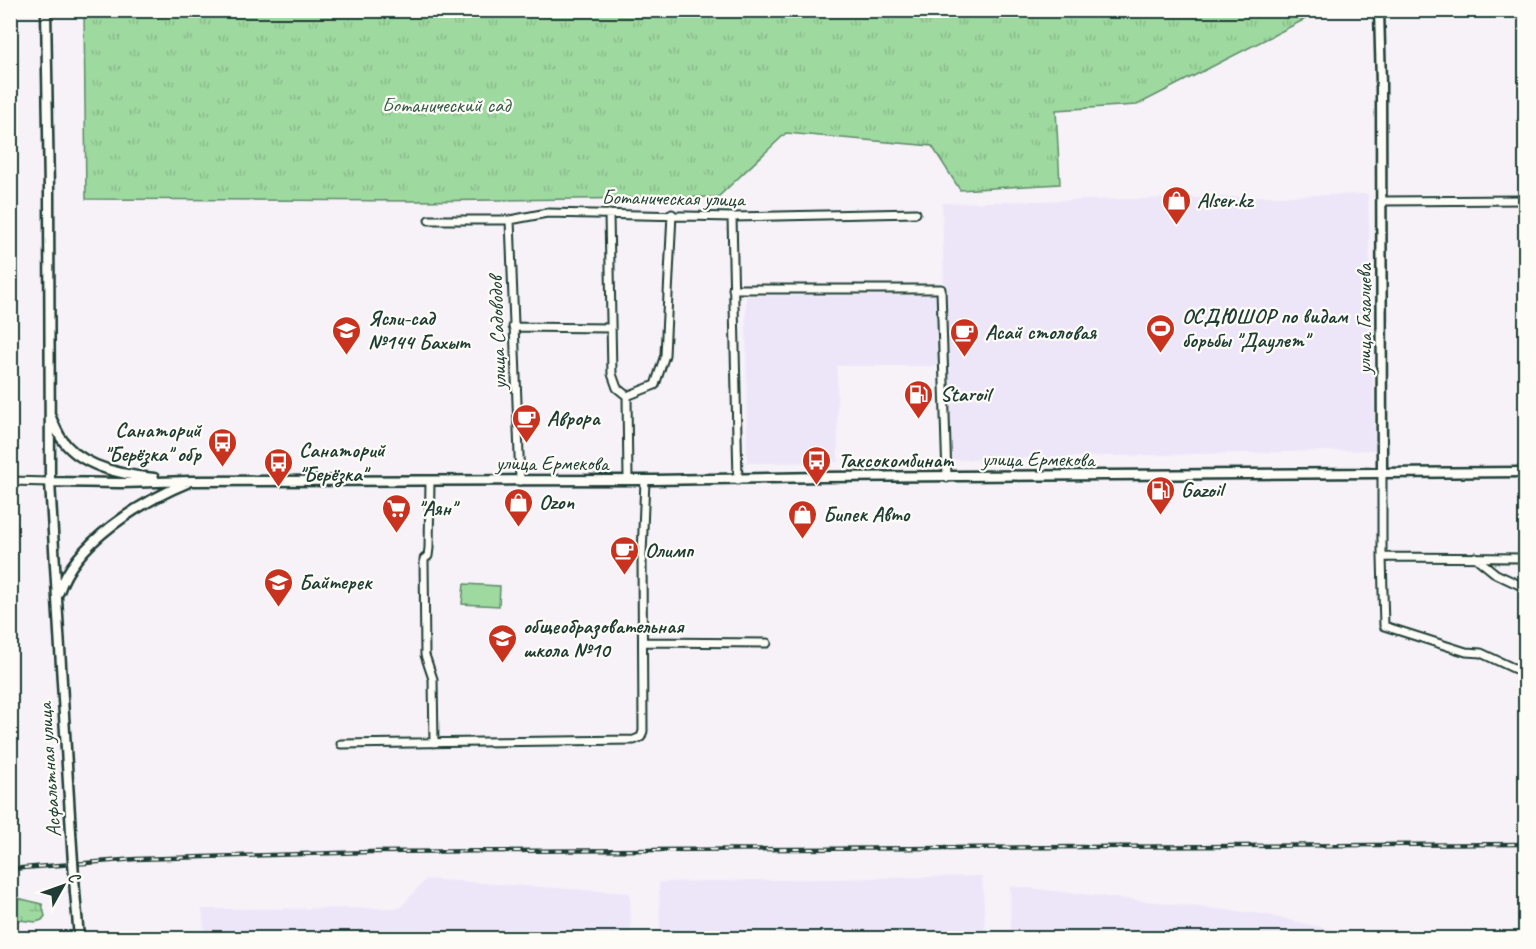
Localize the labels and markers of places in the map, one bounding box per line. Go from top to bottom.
shop icon: Alser.kz [1160,184,1192,226]
place label: Alser.kz [1197,187,1254,213]
place label: ОСДЮШОР по видам борьбы "Даулет" [1182,303,1349,354]
place label: Ясли-сад №144 Бахыт [368,305,471,355]
sports icon: ОСДЮШОР по видам борьбы "Даулет" [1145,312,1177,354]
school or university icon: Ясли-сад №144 Бахыт [331,314,363,356]
cafe icon: Асай столовая [948,316,980,358]
place label: Асай столовая [985,319,1097,345]
fuel station icon: Staroil [903,378,935,420]
place label: Staroil [940,381,994,407]
cafe icon: Аврора [510,402,542,444]
place label: Аврора [547,405,602,431]
place label: Санаторий "Берёзка" обр [104,417,203,468]
bus stop icon: Санаторий "Берёзка" обр [206,426,238,468]
place label: Санаторий "Берёзка" [299,437,387,488]
bus stop icon: Таксокомбинат [801,444,833,486]
bus stop icon: Санаторий "Берёзка" [262,446,294,488]
place label: Таксокомбинат [838,447,955,473]
fuel station icon: Gazoil [1144,474,1176,516]
place label: Gazoil [1181,477,1227,503]
shop icon: Ozon [502,486,534,528]
place label: Ozon [539,489,574,515]
supermarket icon: "Аян" [381,492,413,534]
place label: "Аян" [418,495,461,521]
shop icon: Бипек Авто [786,498,818,540]
place label: Бипек Авто [823,501,911,527]
cafe icon: Олимп [608,534,640,576]
place label: Олимп [645,537,695,563]
school or university icon: Байтерек [262,566,294,608]
place label: Байтерек [299,569,373,595]
place label: общеобразовательная школа №10 [523,613,685,663]
school or university icon: общеобразовательная школа №10 [486,622,518,664]

